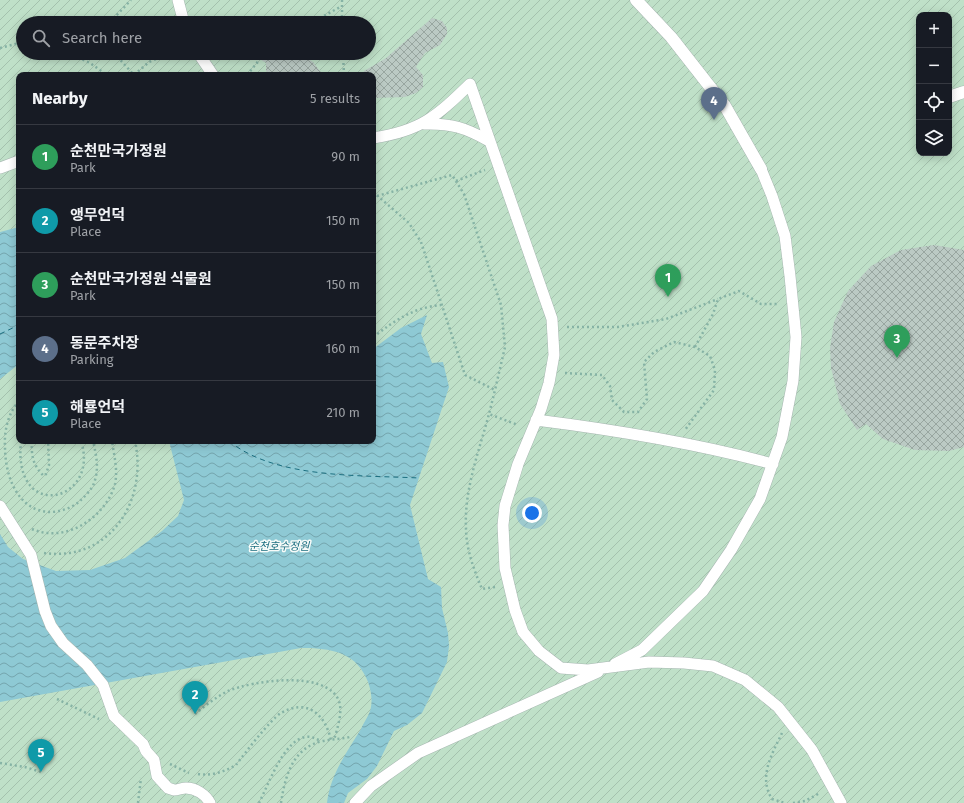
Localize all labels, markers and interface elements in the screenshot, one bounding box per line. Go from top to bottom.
map controls [916,12,952,156]
button: + [916,12,952,48]
search box [16,16,376,60]
icon: search [30,27,52,49]
text: Search here [62,29,142,47]
button: − [916,48,952,84]
button: locate [916,84,952,120]
pin: 4 [701,87,727,120]
text: Nearby [32,88,87,109]
text: 5 results [310,91,360,106]
button: layers [916,120,952,156]
text: 순천만국가정원 [70,142,167,160]
text: 1 [42,149,48,164]
text: 90 m [331,149,360,164]
text: Park [70,160,96,175]
text: 앵무언덕 [70,206,125,224]
text: 2 [42,213,48,228]
text: 150 m [326,213,360,228]
text: Place [70,224,101,239]
pin: 1 [655,264,681,297]
text: 순천만국가정원 식물원 [70,270,212,288]
text: 3 [42,277,48,292]
text: 150 m [326,277,360,292]
text: Park [70,288,96,303]
pin: 3 [884,325,910,358]
text: 동문주차장 [70,334,139,352]
text: 4 [41,341,49,356]
text: 160 m [326,341,360,356]
text: Parking [70,352,114,367]
text: 해룡언덕 [70,398,125,416]
text: 5 [42,405,48,420]
text: 210 m [326,405,360,420]
text: Place [70,416,101,431]
your location [522,503,542,523]
water label: 순천호수정원 [249,540,310,553]
pin: 2 [182,681,208,714]
pin: 5 [28,739,54,772]

